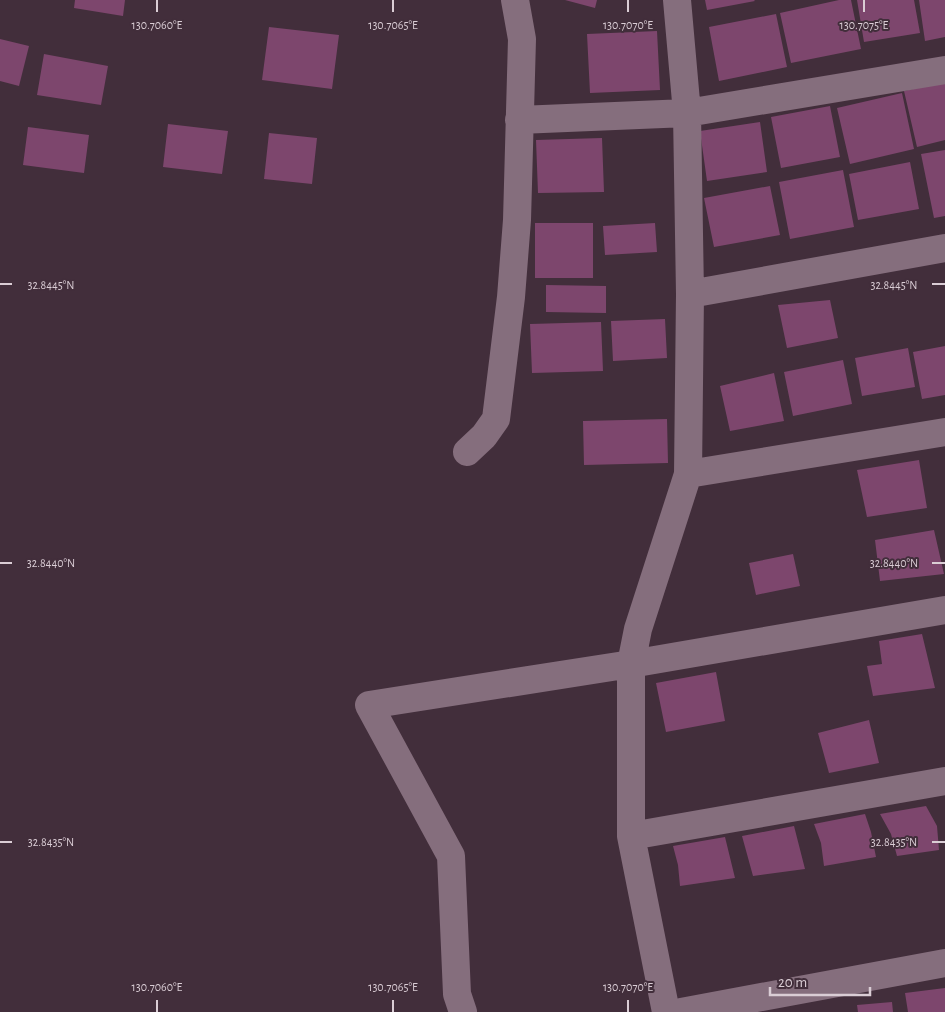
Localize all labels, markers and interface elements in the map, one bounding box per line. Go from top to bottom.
text: 130.7060°E [132,19,183,31]
text: 130.7065°E [368,19,418,31]
text: 130.7070°E [603,19,653,31]
text: 130.7075°E [840,19,889,31]
text: 32.8445°N [27,279,75,291]
text: 32.8445°N [870,279,918,291]
text: 32.8440°N [27,557,75,569]
text: 32.8440°N [870,557,918,569]
text: 32.8435°N [28,836,74,848]
text: 32.8435°N [871,836,917,848]
scale bar [770,964,870,996]
text: 20 m [778,975,807,990]
text: 130.7060°E [132,981,183,993]
text: 130.7065°E [368,981,418,993]
text: 130.7070°E [603,981,653,993]

